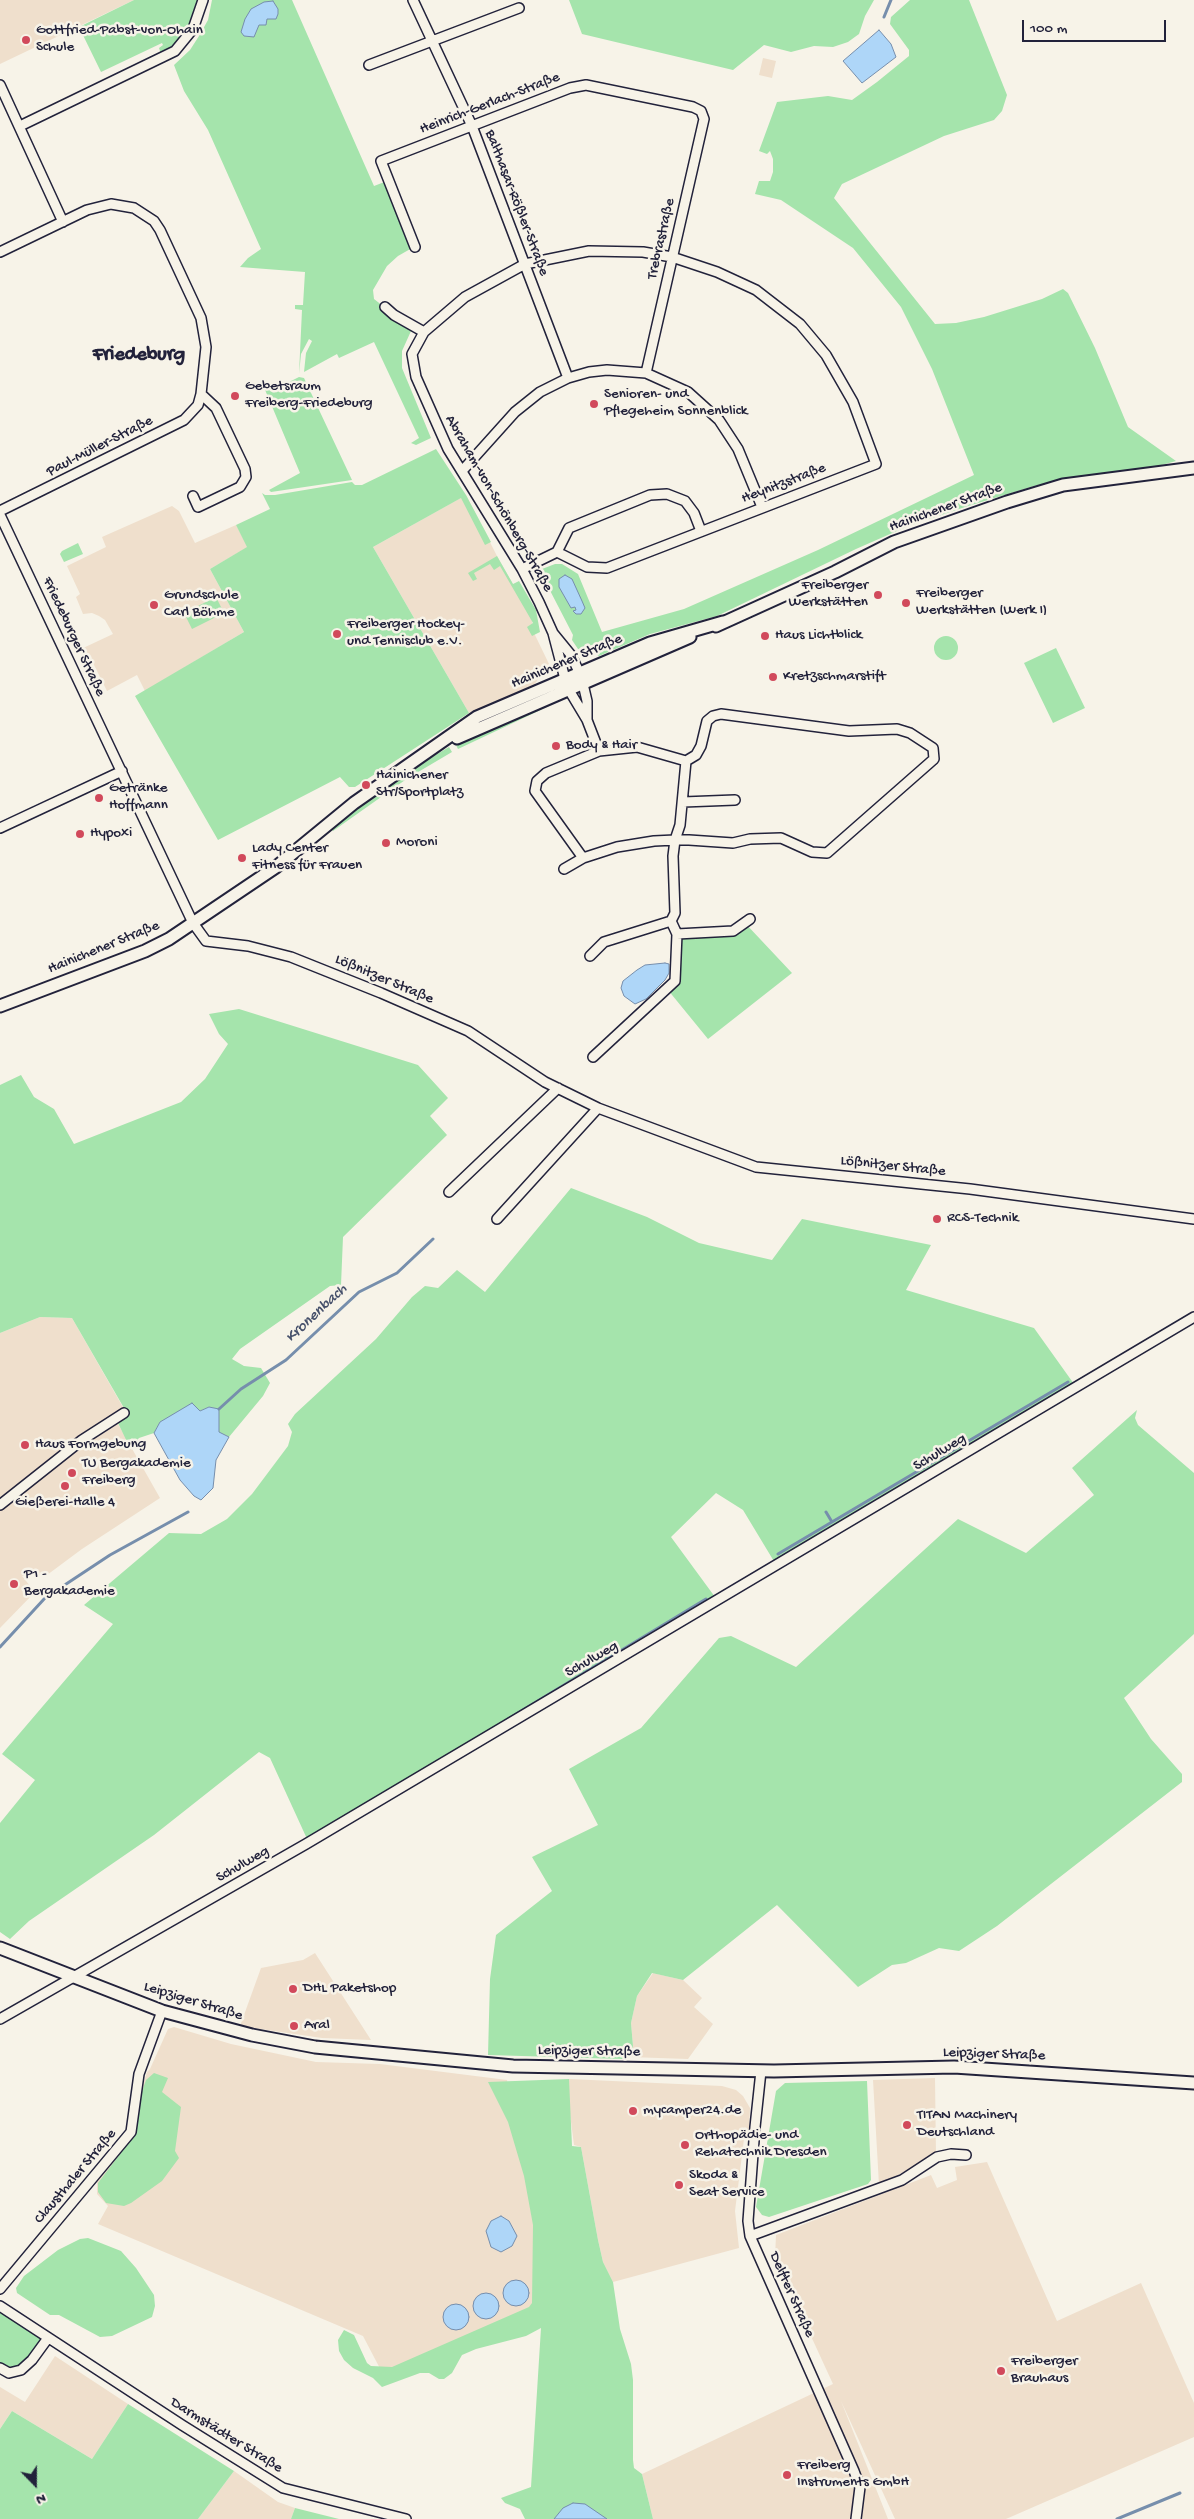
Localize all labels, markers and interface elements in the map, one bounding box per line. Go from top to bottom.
scale bar [1024,10,1168,42]
text: 100 m [1030,20,1067,38]
place label: Gottfried-Pabst-von-Ohain Schule [36,22,203,57]
marker: Gottfried-Pabst-von-Ohain Schule [20,34,32,46]
street label: Heinrich-Gerlach-Straße [417,69,563,139]
street label: Balthasar-Rößler-Straße [480,127,552,279]
street label: Trebrastraße [644,197,680,281]
district label: Friedeburg [93,344,185,368]
place label: Gebetsraum Freiberg-Friedeburg [245,378,373,413]
place label: Senioren- und Pflegeheim Sonnenblick [604,386,748,421]
marker: Gebetsraum Freiberg-Friedeburg [229,390,241,402]
marker: Senioren- und Pflegeheim Sonnenblick [588,398,600,410]
street label: Paul-Müller-Straße [44,412,156,482]
street label: Abraham-von-Schönberg-Straße [440,412,556,596]
street label: Heynitzstraße [739,460,829,508]
street label: Hainichener Straße [887,479,1005,537]
street label: Friedeburger Straße [37,575,109,699]
place label: Freiberger Werkstätten [788,577,868,612]
place label: Freiberger Werkstätten (Werk I) [916,585,1047,620]
place label: Grundschule Carl Böhme [164,587,238,622]
marker: Freiberger Werkstätten [872,589,884,601]
marker: Freiberger Werkstätten (Werk I) [900,597,912,609]
marker: Grundschule Carl Böhme [148,599,160,611]
place label: Freiberger Hockey- und Tennisclub e.V. [347,616,465,651]
place label: Haus Lichtblick [775,627,862,645]
marker: Freiberger Hockey- und Tennisclub e.V. [331,628,343,640]
marker: Haus Lichtblick [759,630,771,642]
street label: Hainichener Straße [509,631,625,693]
place label: Kretzschmarstift [783,668,886,686]
marker: Kretzschmarstift [767,671,779,683]
place label: Body & Hair [566,737,637,755]
marker: Body & Hair [550,740,562,752]
place label: Hainichener Str/Sportplatz [376,767,463,802]
marker: Hainichener Str/Sportplatz [360,779,372,791]
place label: Getränke Hoffmann [109,780,168,815]
marker: Getränke Hoffmann [93,792,105,804]
place label: Hypoxi [90,825,132,843]
marker: Hypoxi [74,828,86,840]
place label: Moroni [396,834,438,852]
marker: Moroni [380,837,392,849]
place label: Lady Center Fitness für Frauen [252,840,362,875]
marker: Lady Center Fitness für Frauen [236,852,248,864]
street label: Hainichener Straße [46,917,162,979]
street label: Lößnitzer Straße [332,951,436,1009]
street label: Lößnitzer Straße [840,1153,946,1181]
place label: RCS-Technik [947,1210,1018,1228]
marker: RCS-Technik [931,1213,943,1225]
water label: Kronenbach [282,1281,352,1347]
street label: Schulweg [910,1430,970,1476]
place label: Haus Formgebung [35,1436,146,1454]
marker: Haus Formgebung [19,1439,31,1451]
place label: TU Bergakademie Freiberg [82,1455,191,1490]
marker: TU Bergakademie Freiberg [66,1467,78,1479]
marker: Gießerei-Halle 4 [59,1480,71,1492]
place label: Gießerei-Halle 4 [15,1494,115,1512]
place label: P1 - Bergakademie [24,1566,115,1601]
marker: P1 - Bergakademie [8,1578,20,1590]
street label: Schulweg [562,1638,622,1682]
street label: Schulweg [213,1843,273,1887]
street label: Leipziger Straße [141,1978,245,2026]
place label: DHL Paketshop [303,1980,396,1998]
marker: DHL Paketshop [287,1983,299,1995]
place label: Aral [304,2017,330,2035]
marker: Aral [288,2020,300,2032]
street label: Leipziger Straße [538,2042,640,2062]
street label: Leipziger Straße [942,2044,1046,2066]
place label: mycamper24.de [643,2102,741,2120]
marker: mycamper24.de [627,2105,639,2117]
place label: TITAN Machinery Deutschland [917,2107,1017,2142]
marker: TITAN Machinery Deutschland [901,2119,913,2131]
street label: Clausthaler Straße [31,2126,121,2228]
place label: Orthopädie- und Rehatechnik Dresden [695,2127,827,2162]
marker: Orthopädie- und Rehatechnik Dresden [679,2139,691,2151]
place label: Skoda & Seat Service [689,2167,764,2202]
marker: Skoda & Seat Service [673,2179,685,2191]
street label: Delfter Straße [764,2249,818,2341]
place label: Freiberger Brauhaus [1011,2353,1078,2388]
marker: Freiberger Brauhaus [995,2365,1007,2377]
street label: Darmstädter Straße [166,2394,286,2478]
place label: Freiberg Instruments GmbH [797,2457,909,2492]
north arrow [10,2459,60,2509]
marker: Freiberg Instruments GmbH [781,2469,793,2481]
text: N [33,2489,48,2508]

